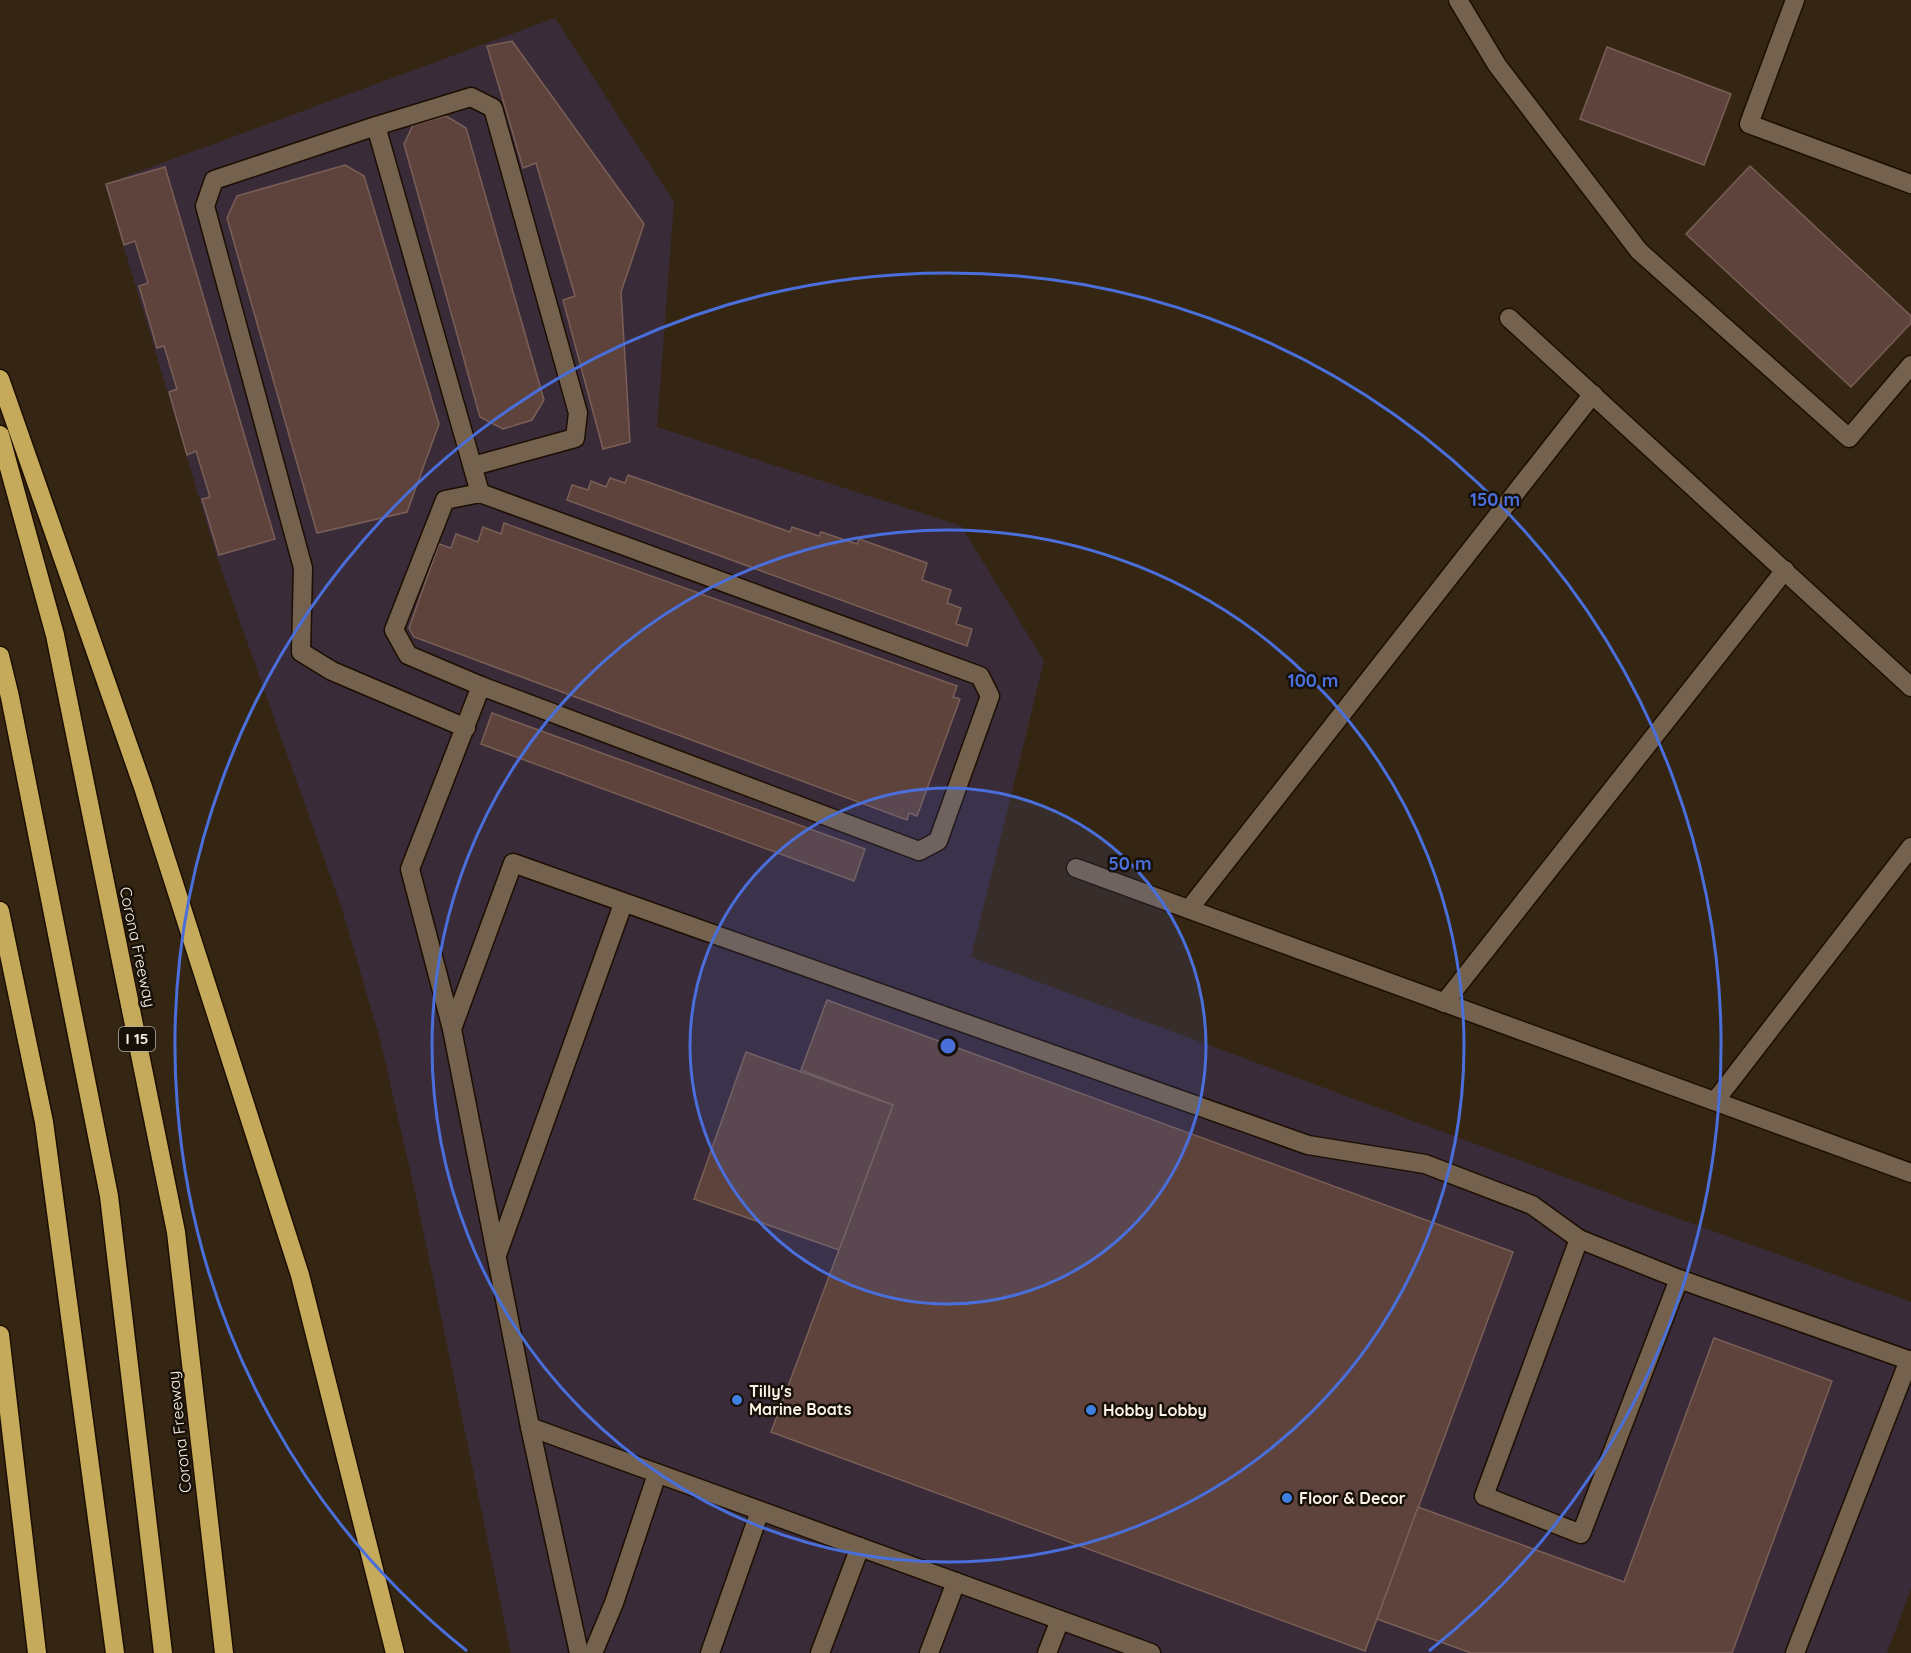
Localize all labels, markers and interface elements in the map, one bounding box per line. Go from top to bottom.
text: 150 m [1470,488,1520,511]
text: 100 m [1288,669,1338,692]
text: 50 m [1108,852,1152,875]
street label: Corona Freeway [115,885,161,1009]
road number: I 15 [119,1027,155,1051]
centre of rings [938,1036,958,1056]
street label: Corona Freeway [163,1370,195,1494]
place label: Tilly's Marine Boats [749,1381,852,1419]
marker: Tilly's Marine Boats [730,1393,744,1407]
place label: Hobby Lobby [1103,1400,1207,1420]
marker: Hobby Lobby [1084,1403,1098,1417]
place label: Floor & Decor [1299,1488,1406,1508]
marker: Floor & Decor [1280,1491,1294,1505]

